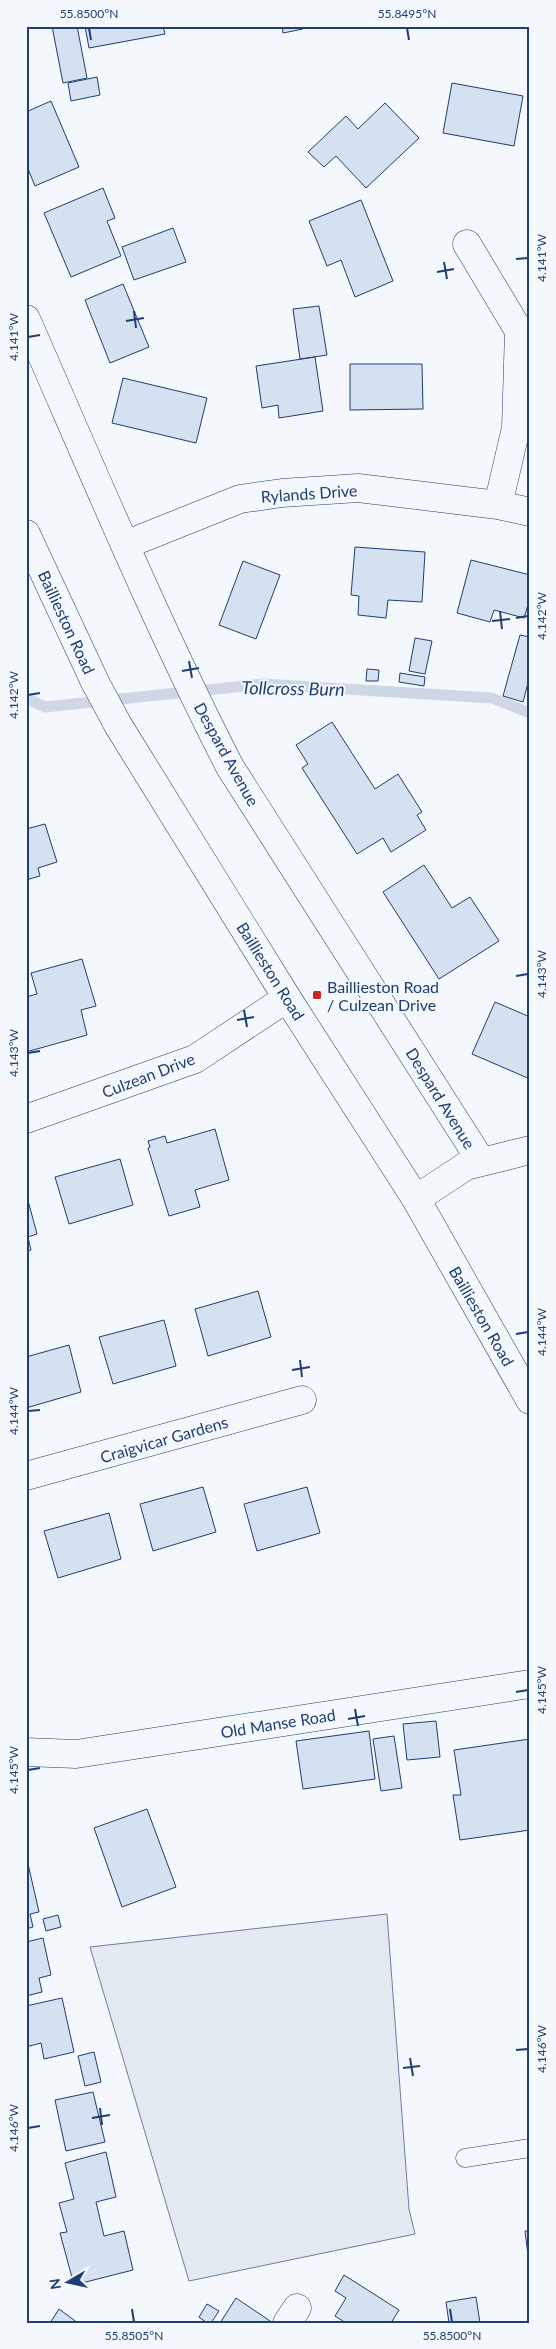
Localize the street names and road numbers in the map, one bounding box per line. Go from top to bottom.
street label: Rylands Drive [260,480,358,506]
street label: Baillieston Road [35,567,99,677]
street label: Despard Avenue [191,699,263,809]
street label: Baillieston Road [233,918,309,1024]
street label: Despard Avenue [402,1044,480,1152]
street label: Culzean Drive [99,1049,197,1101]
street label: Baillieston Road [446,1263,518,1369]
street label: Craigvicar Gardens [98,1412,230,1466]
street label: Old Manse Road [219,1705,337,1741]

